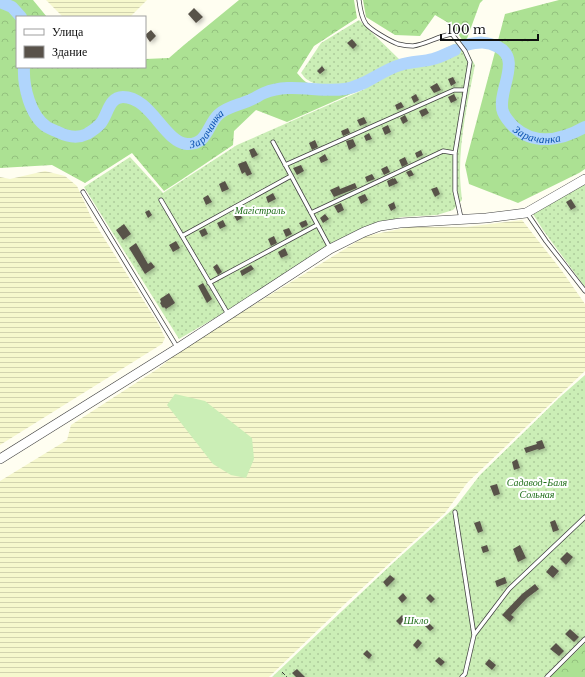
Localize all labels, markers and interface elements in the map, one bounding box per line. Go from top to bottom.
legend [16,16,146,68]
scale bar [441,16,538,42]
text: 100 m [447,22,486,37]
text: Улица [52,24,84,39]
text: Здание [52,44,87,59]
water label: Зарачанка [188,106,227,151]
water label: Зарачанка [511,122,562,146]
park label: Магістраль [234,204,286,217]
park label: Садавод-Баля Сольная [507,476,568,501]
park label: Шкло [403,614,428,627]

